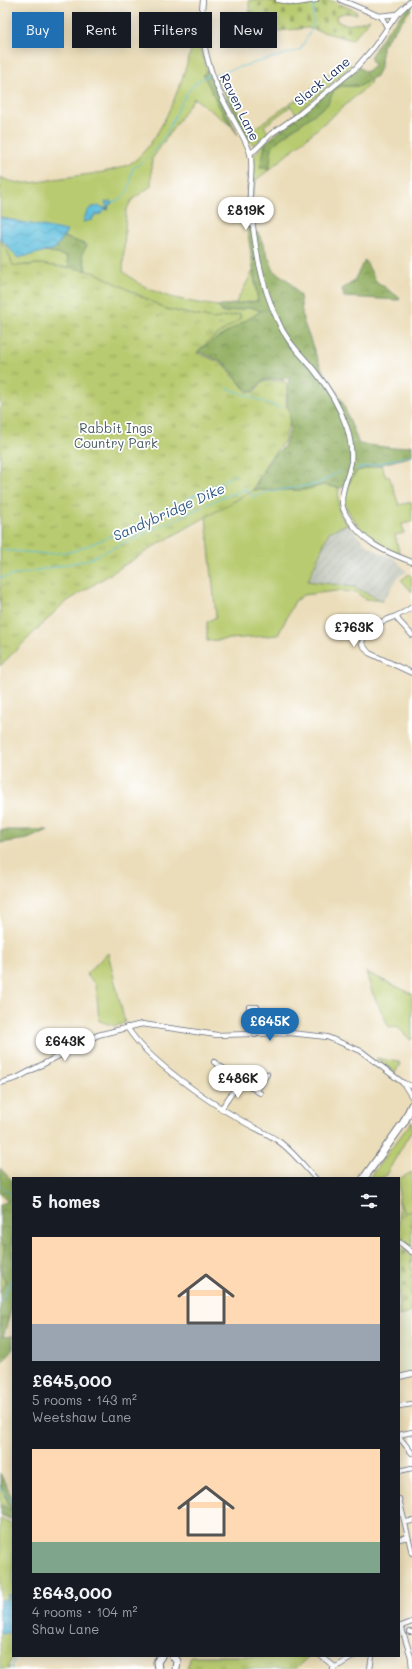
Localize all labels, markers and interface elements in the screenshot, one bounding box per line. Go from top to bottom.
chip: Buy [12,12,64,48]
chip: Rent [72,12,131,48]
chip: Filters [139,12,212,48]
chip: New [220,12,277,48]
street label: Slack Lane [290,52,353,109]
street label: Raven Lane [217,70,264,143]
pin: £819K [218,197,274,231]
text: £819K [227,201,265,218]
park label: Rabbit Ings Country Park [74,419,158,451]
water label: Sandybridge Dike [110,478,228,545]
pin: £763K [326,614,382,648]
text: £763K [334,618,374,635]
pin: £645K [242,1008,298,1042]
text: £645K [250,1012,290,1029]
pin: £643K [37,1028,93,1062]
text: £643K [45,1032,85,1049]
pin: £486K [210,1065,266,1099]
text: £486K [218,1069,258,1086]
text: 5 homes [32,1190,100,1212]
icon: filters [358,1190,380,1212]
icon: home [170,1263,242,1335]
text: £645,000 [32,1369,112,1391]
text: 5 rooms · 143 m² [32,1391,137,1408]
text: Weetshaw Lane [32,1408,131,1425]
icon: home [170,1475,242,1547]
text: £643,000 [32,1581,112,1603]
text: 4 rooms · 104 m² [32,1603,137,1620]
text: Shaw Lane [32,1620,99,1637]

